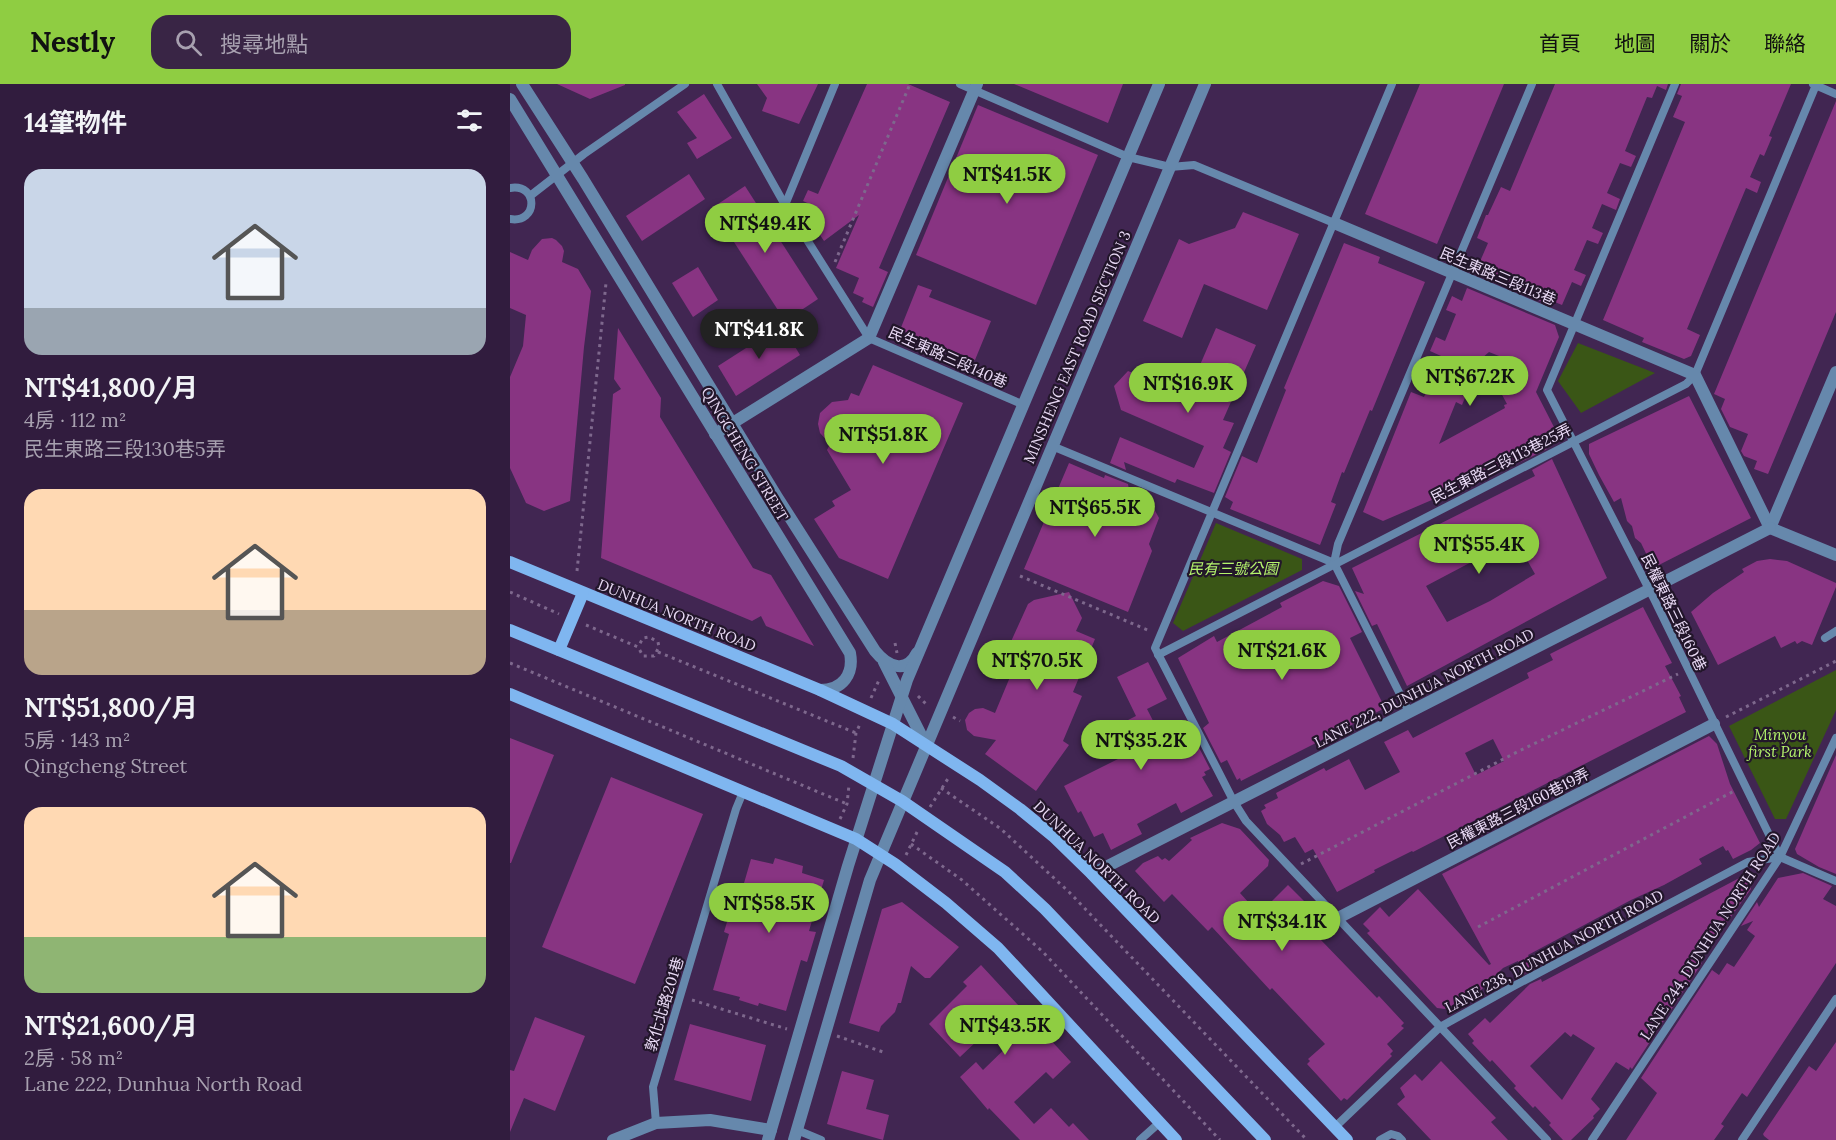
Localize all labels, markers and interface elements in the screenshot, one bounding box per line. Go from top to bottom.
search box [151,15,571,69]
text: Nestly [30,24,115,60]
icon: search [172,26,205,59]
text: 搜尋地點 [220,30,308,58]
text: 首頁 [1539,30,1581,57]
text: 地圖 [1614,30,1656,57]
text: 關於 [1689,30,1731,57]
text: 聯絡 [1764,30,1806,57]
icon: filters [453,104,486,137]
text: 14筆物件 [24,106,127,139]
pin: NT$41.5K [945,154,1069,205]
text: NT$41.5K [963,161,1051,186]
pin: NT$49.4K [703,203,827,254]
icon: home [201,208,309,316]
text: NT$49.4K [719,210,811,235]
street label: MINSHENG EAST ROAD SECTION 3 [1019,228,1135,466]
street label: 民生東路三段113巷 [1437,243,1559,309]
pin: NT$41.8K [697,309,821,360]
text: NT$41.8K [714,316,804,341]
street label: 民生東路三段140巷 [886,322,1010,392]
pin: NT$67.2K [1408,356,1532,407]
pin: NT$16.9K [1126,363,1250,414]
text: NT$67.2K [1425,363,1515,388]
text: NT$16.9K [1143,370,1233,395]
text: NT$41,800/月 [24,371,198,404]
street label: QINGCHENG STREET [697,383,793,525]
text: 4房 · 112 m² [24,407,127,432]
pin: NT$51.8K [821,414,945,465]
street label: 民生東路三段113巷25弄 [1427,419,1575,507]
text: NT$51.8K [838,421,928,446]
text: 民生東路三段130巷5弄 [24,436,226,461]
pin: NT$65.5K [1033,487,1157,538]
text: NT$65.5K [1049,494,1141,519]
pin: NT$55.4K [1417,524,1541,575]
icon: home [201,528,309,636]
text: NT$55.4K [1433,531,1525,556]
street label: 民權東路三段160巷 [1637,550,1711,674]
park label: 民有三號公園 [1188,559,1280,578]
street label: DUNHUA NORTH ROAD [595,574,759,656]
street label: LANE 222, DUNHUA NORTH ROAD [1311,624,1537,752]
pin: NT$21.6K [1220,630,1344,681]
text: NT$21.6K [1237,637,1327,662]
pin: NT$70.5K [975,640,1099,691]
text: NT$70.5K [991,647,1083,672]
text: NT$51,800/月 [24,691,198,724]
pin: NT$35.2K [1079,720,1203,771]
park label: Minyou first Park [1746,725,1812,761]
text: 5房 · 143 m² [24,727,131,752]
text: NT$35.2K [1095,727,1187,752]
text: Qingcheng Street [24,753,187,778]
street label: 民權東路三段160巷19弄 [1443,764,1593,852]
street label: DUNHUA NORTH ROAD [1030,796,1164,928]
street label: LANE 244, DUNHUA NORTH ROAD [1636,829,1784,1043]
icon: home [201,846,309,954]
pin: NT$58.5K [707,883,831,934]
street label: LANE 238, DUNHUA NORTH ROAD [1442,885,1666,1017]
text: NT$58.5K [723,890,815,915]
pin: NT$34.1K [1220,901,1344,952]
text: NT$34.1K [1237,908,1327,933]
street label: 敦化北路201巷 [641,954,687,1054]
pin: NT$43.5K [943,1005,1067,1056]
text: NT$21,600/月 [24,1009,198,1042]
text: NT$43.5K [959,1012,1051,1037]
text: 2房 · 58 m² [24,1045,123,1070]
text: Lane 222, Dunhua North Road [24,1071,303,1096]

